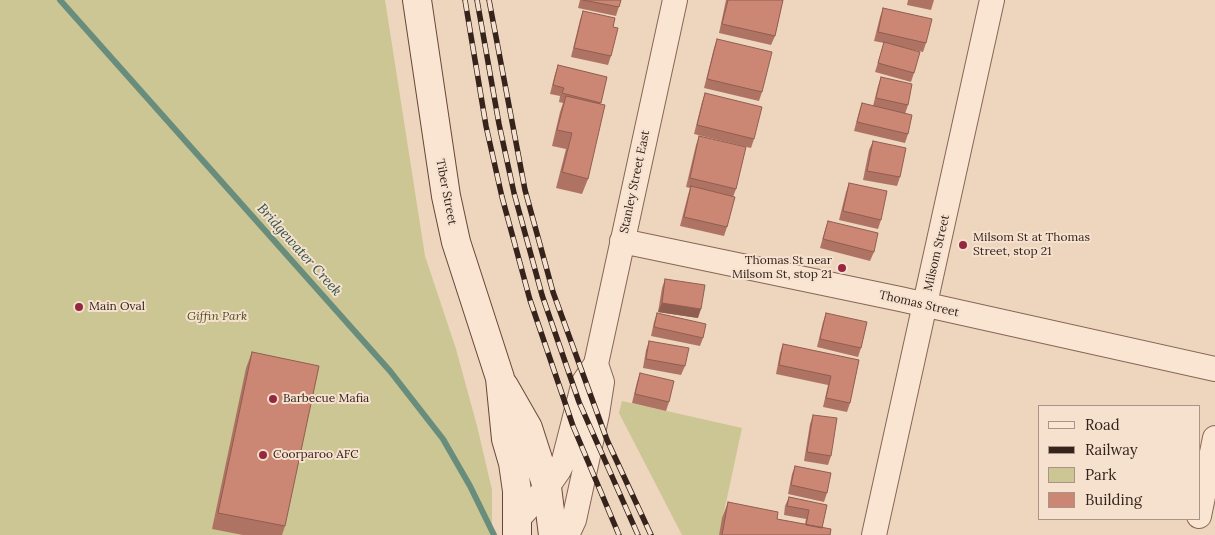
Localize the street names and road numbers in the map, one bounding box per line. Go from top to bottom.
street label: Stanley Street East [617,129,653,235]
street label: Tiber Street [433,158,459,226]
street label: Milsom Street [921,213,953,293]
street label: Thomas Street [878,288,960,320]

